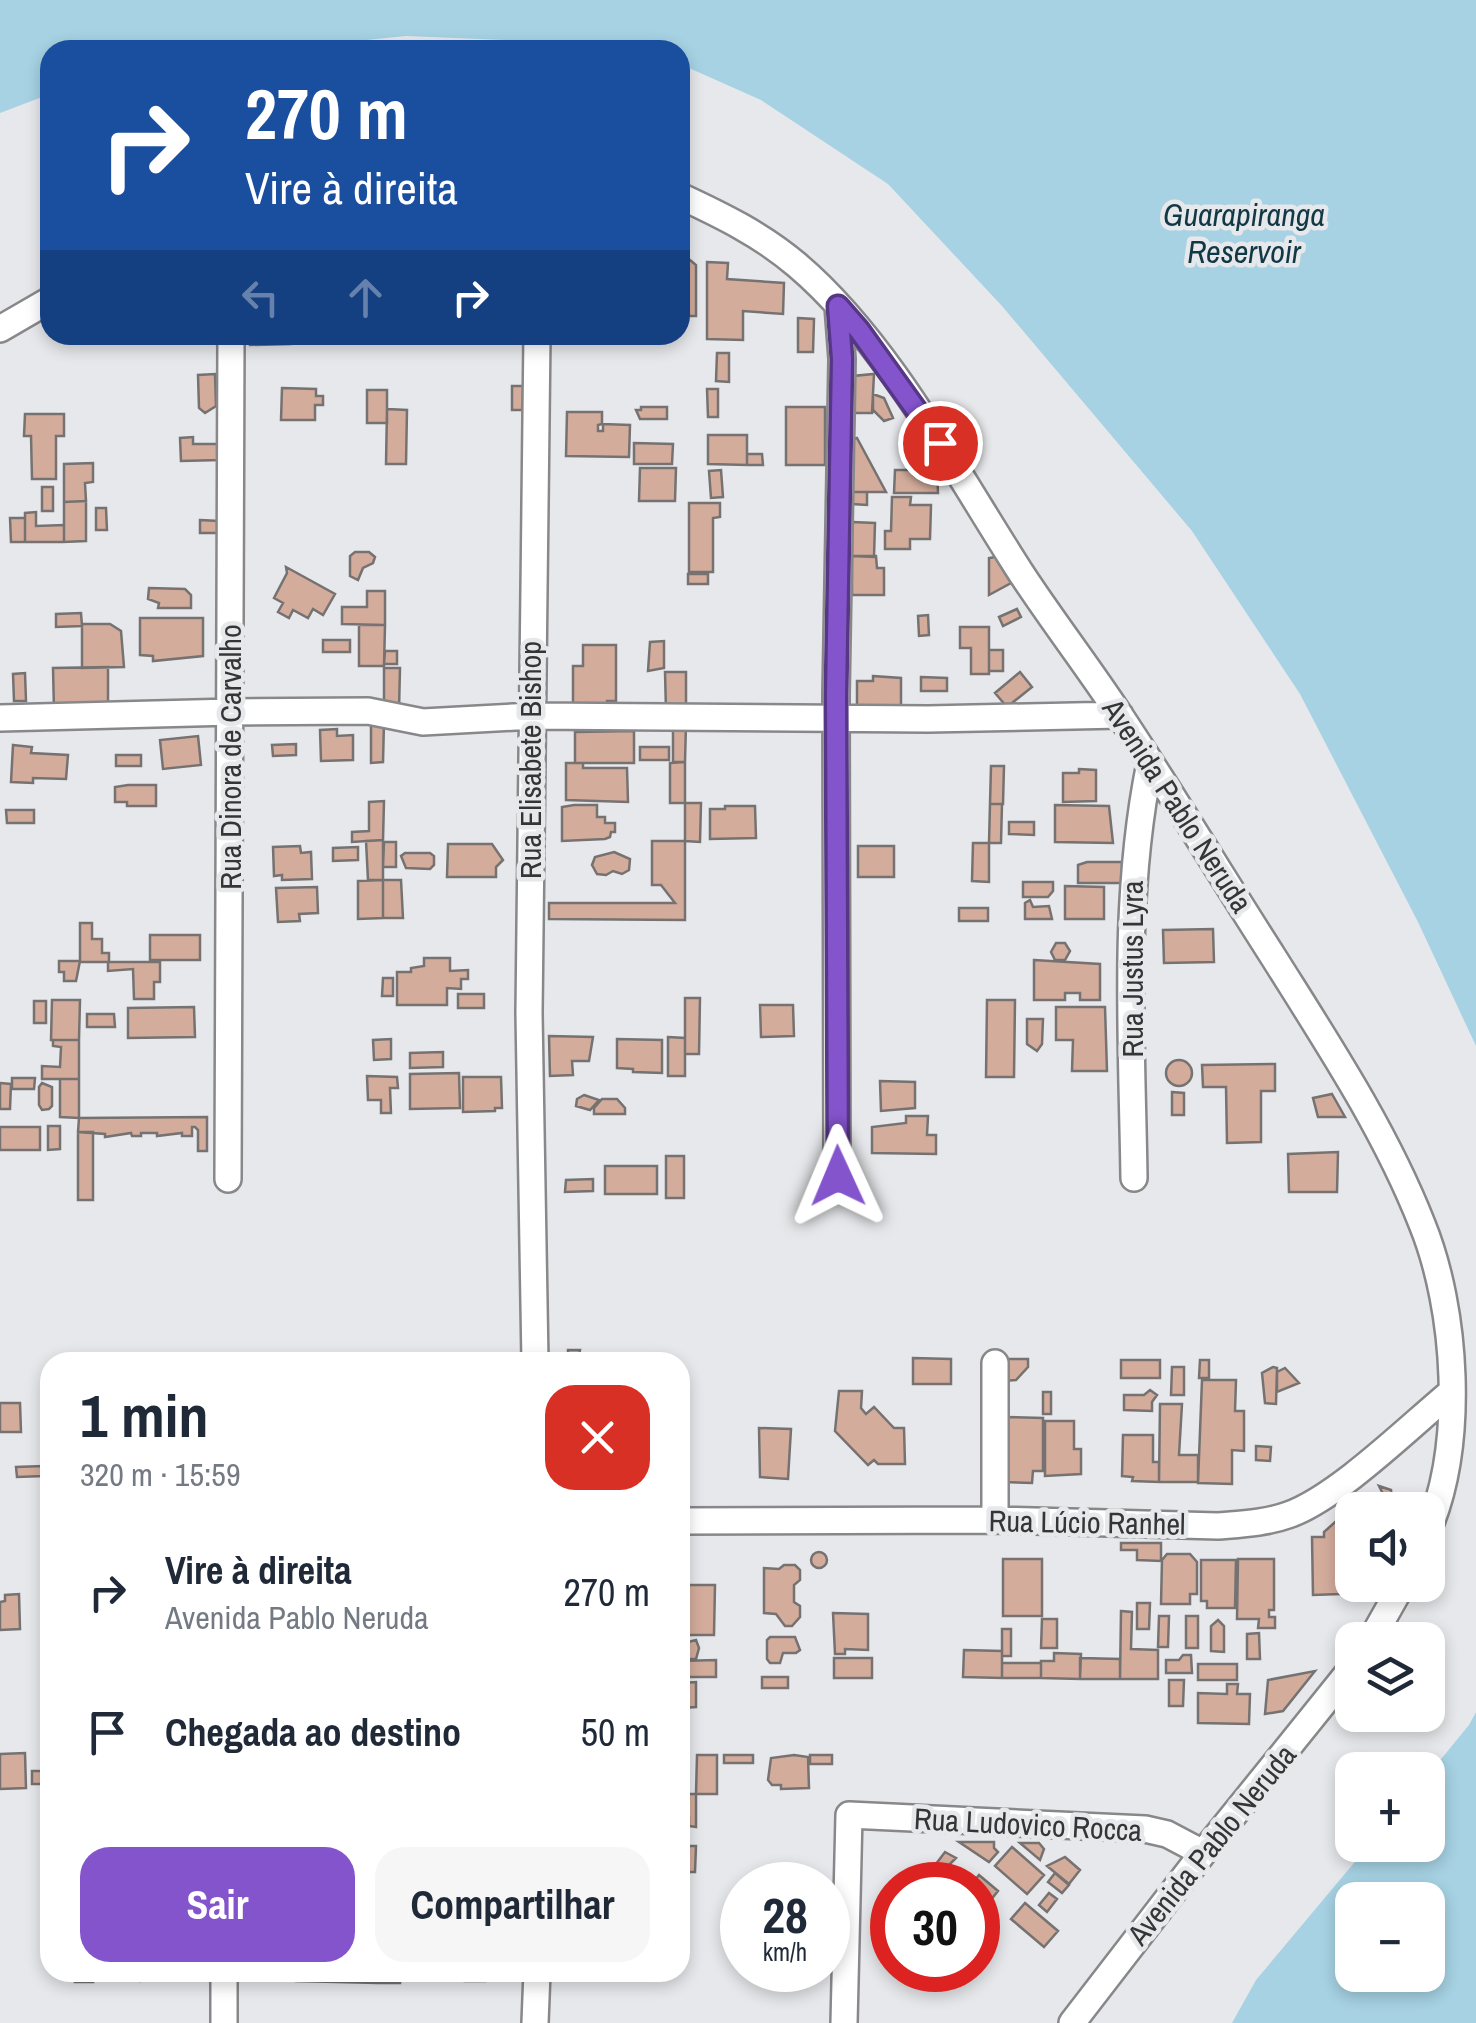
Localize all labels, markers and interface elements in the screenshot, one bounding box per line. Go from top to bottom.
text: 270 m [245,67,408,161]
icon: right [80,80,210,210]
text: Vire à direita [245,157,458,218]
water label: Guarapiranga Reservoir [1163,193,1325,273]
icon: left [233,270,288,325]
icon: ahead [338,270,393,325]
icon: right [443,270,498,325]
pin [898,401,983,486]
icon: arrive [913,416,968,471]
street label: Rua Dinora de Carvalho [210,624,250,890]
street label: Rua Elisabete Bishop [510,641,550,879]
street label: Avenida Pablo Neruda [1093,690,1262,920]
street label: Rua Justus Lyra [1112,880,1152,1057]
position arrow [786,1124,890,1228]
text: 1 min [80,1375,209,1456]
button: close [545,1385,650,1490]
text: 320 m · 15:59 [80,1453,240,1496]
map controls [1335,1492,1445,1992]
button: sound [1335,1492,1445,1602]
street label: Rua Lúcio Ranhel [988,1500,1186,1544]
text: Vire à direita [165,1545,352,1596]
icon: right [80,1565,135,1620]
text: 270 m [563,1567,650,1618]
text: Avenida Pablo Neruda [165,1596,429,1639]
button: layers [1335,1622,1445,1732]
icon: arrive [80,1705,135,1760]
text: Chegada ao destino [165,1707,461,1758]
text: 50 m [581,1707,650,1758]
street label: Avenida Pablo Neruda [1117,1736,1305,1954]
button: + [1335,1752,1445,1862]
street label: Rua Ludovico Rocca [913,1798,1143,1850]
button: Sair [80,1847,355,1962]
button: Compartilhar [375,1847,650,1962]
speed limit sign: 30 [870,1862,1000,1992]
text: 28 [762,1881,808,1949]
button: − [1335,1882,1445,1992]
text: km/h [763,1935,807,1969]

